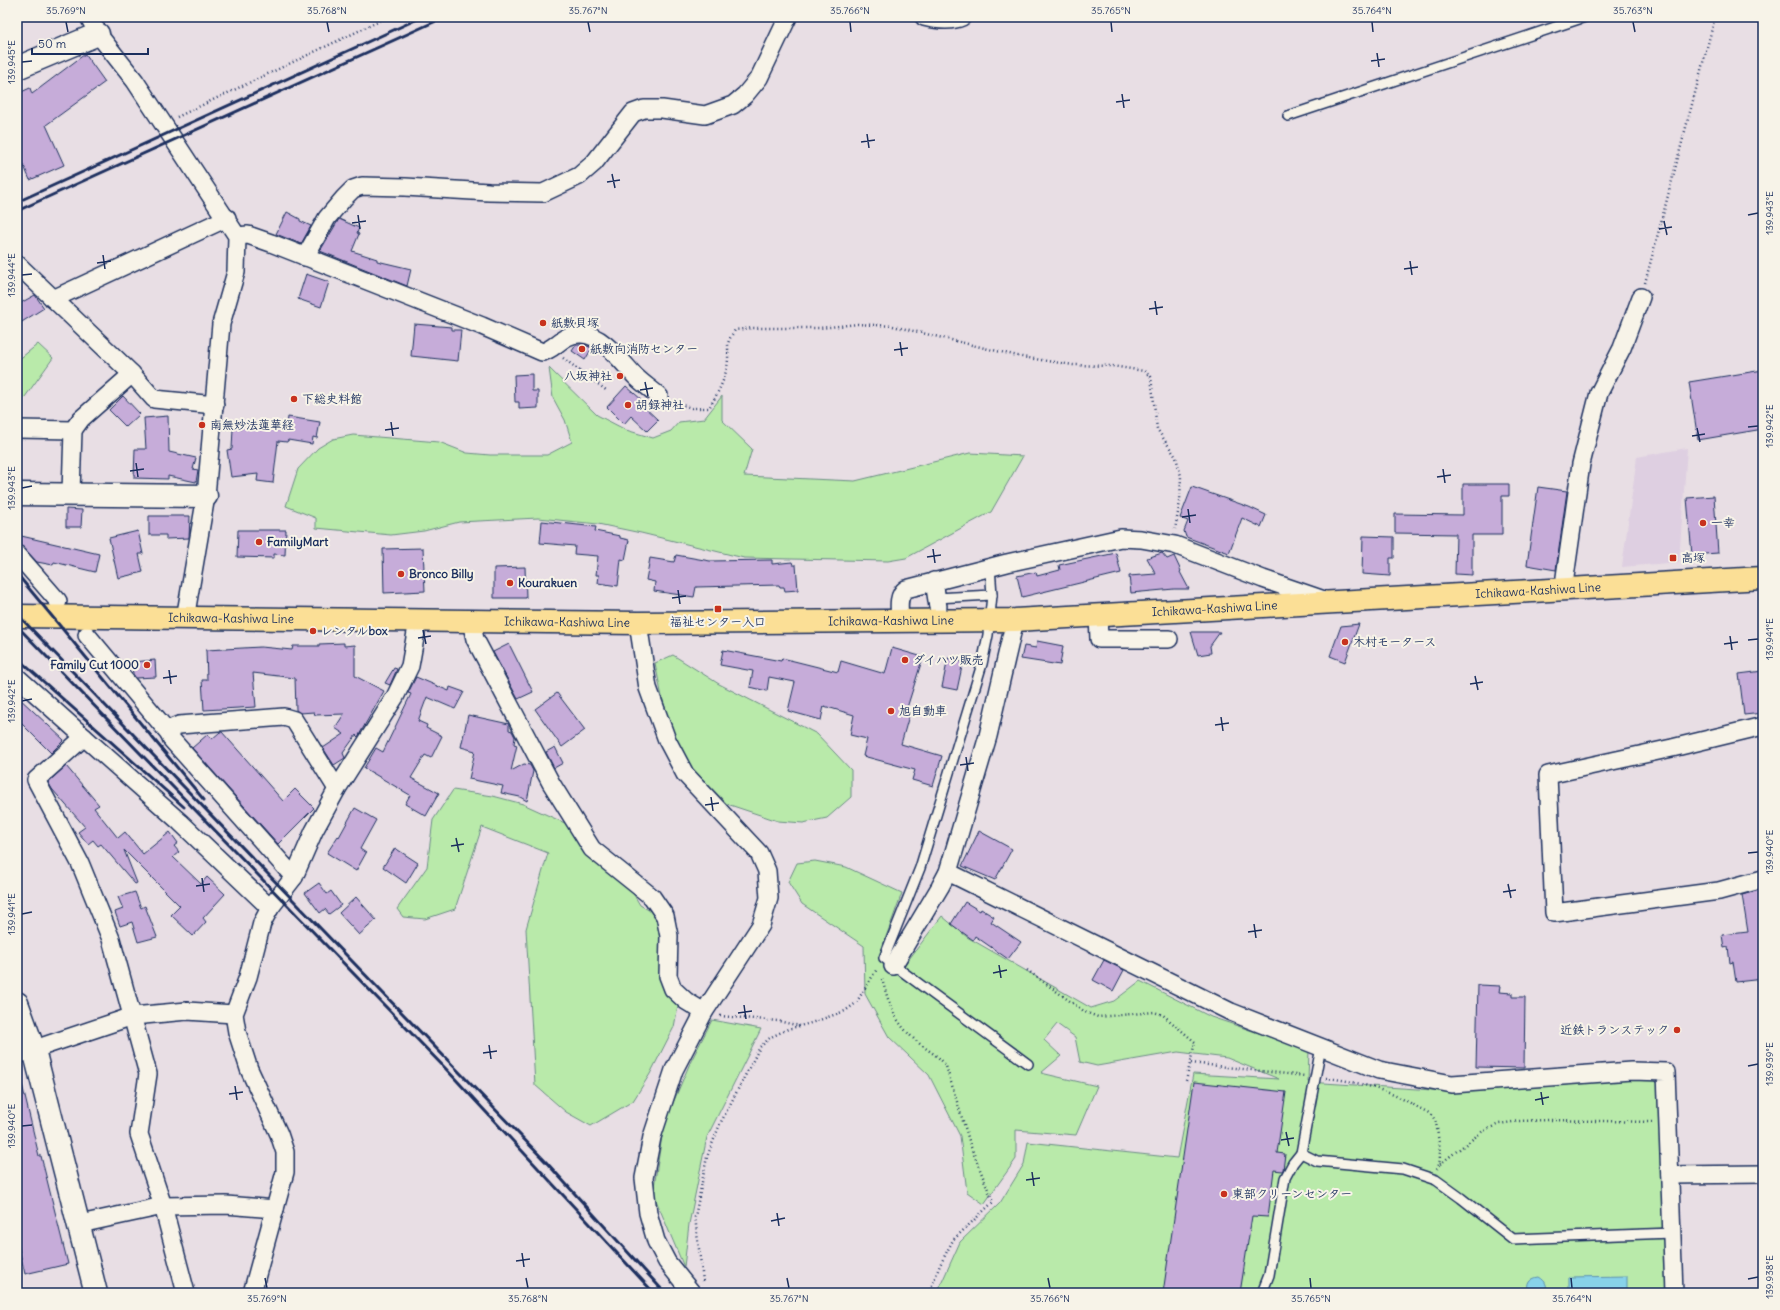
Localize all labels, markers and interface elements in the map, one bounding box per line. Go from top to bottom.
text: 35.769°N [46,4,86,17]
text: 35.768°N [307,4,347,17]
text: 35.767°N [568,4,608,17]
text: 35.766°N [830,4,870,17]
text: 35.765°N [1091,4,1131,17]
text: 35.764°N [1352,4,1392,17]
text: 35.763°N [1613,4,1653,17]
scale bar [32,30,148,56]
text: 50 m [38,36,67,51]
text: 139.945°E [5,40,18,84]
text: 139.943°E [1763,191,1776,235]
text: 139.944°E [5,253,18,297]
place label: 紙敷貝塚 [551,315,599,330]
marker: 紙敷貝塚 [538,318,548,328]
place label: 紙敷向消防センター [590,341,698,356]
marker: 紙敷向消防センター [577,344,587,354]
place label: 八坂神社 [564,368,612,383]
marker: 八坂神社 [615,371,625,381]
place label: 下総史料館 [302,391,362,406]
marker: 下総史料館 [289,394,299,404]
place label: 胡録神社 [635,397,684,412]
marker: 胡録神社 [623,400,633,410]
text: 139.942°E [1763,404,1776,448]
place label: 南無妙法蓮華経 [210,417,294,432]
marker: 南無妙法蓮華経 [197,420,207,430]
text: 139.943°E [5,466,18,510]
place label: 一幸 [1711,515,1735,530]
marker: 一幸 [1698,518,1708,528]
place label: FamilyMart [267,534,329,550]
marker: FamilyMart [254,537,264,547]
place label: 高塚 [1681,550,1705,565]
marker: 高塚 [1668,553,1678,563]
place label: Bronco Billy [409,566,474,582]
marker: Bronco Billy [396,569,406,579]
place label: Kourakuen [518,575,577,590]
marker: Kourakuen [505,578,515,588]
street label: Ichikawa-Kashiwa Line [1475,579,1601,601]
street label: Ichikawa-Kashiwa Line [1151,597,1278,619]
marker: 福祉センター入口 [713,604,723,614]
street label: Ichikawa-Kashiwa Line [168,610,294,626]
street label: Ichikawa-Kashiwa Line [828,612,954,628]
street label: Ichikawa-Kashiwa Line [504,613,630,630]
place label: 福祉センター入口 [670,614,766,629]
text: 139.941°E [1763,618,1776,660]
place label: レンタルbox [321,623,388,638]
marker: レンタルbox [308,626,318,636]
place label: 木村モータース [1353,634,1436,649]
marker: 木村モータース [1340,637,1350,647]
place label: ダイハツ販売 [913,652,984,667]
marker: ダイハツ販売 [900,655,910,665]
place label: Family Cut 1000 [50,657,139,673]
marker: Family Cut 1000 [142,660,152,670]
text: 139.942°E [5,679,18,723]
place label: 旭自動車 [899,703,947,718]
marker: 旭自動車 [886,706,896,716]
text: 139.940°E [1763,830,1776,874]
text: 139.941°E [5,893,18,935]
place label: 近鉄トランステック [1560,1022,1669,1037]
marker: 近鉄トランステック [1672,1025,1682,1035]
text: 139.939°E [1763,1042,1776,1086]
text: 139.940°E [5,1104,18,1148]
place label: 東部クリーンセンター [1232,1186,1352,1201]
marker: 東部クリーンセンター [1219,1189,1229,1199]
text: 139.938°E [1763,1255,1776,1299]
text: 35.769°N [247,1292,287,1305]
text: 35.768°N [508,1292,548,1305]
text: 35.767°N [769,1292,809,1305]
text: 35.766°N [1030,1292,1070,1305]
text: 35.765°N [1291,1292,1331,1305]
text: 35.764°N [1552,1292,1592,1305]

